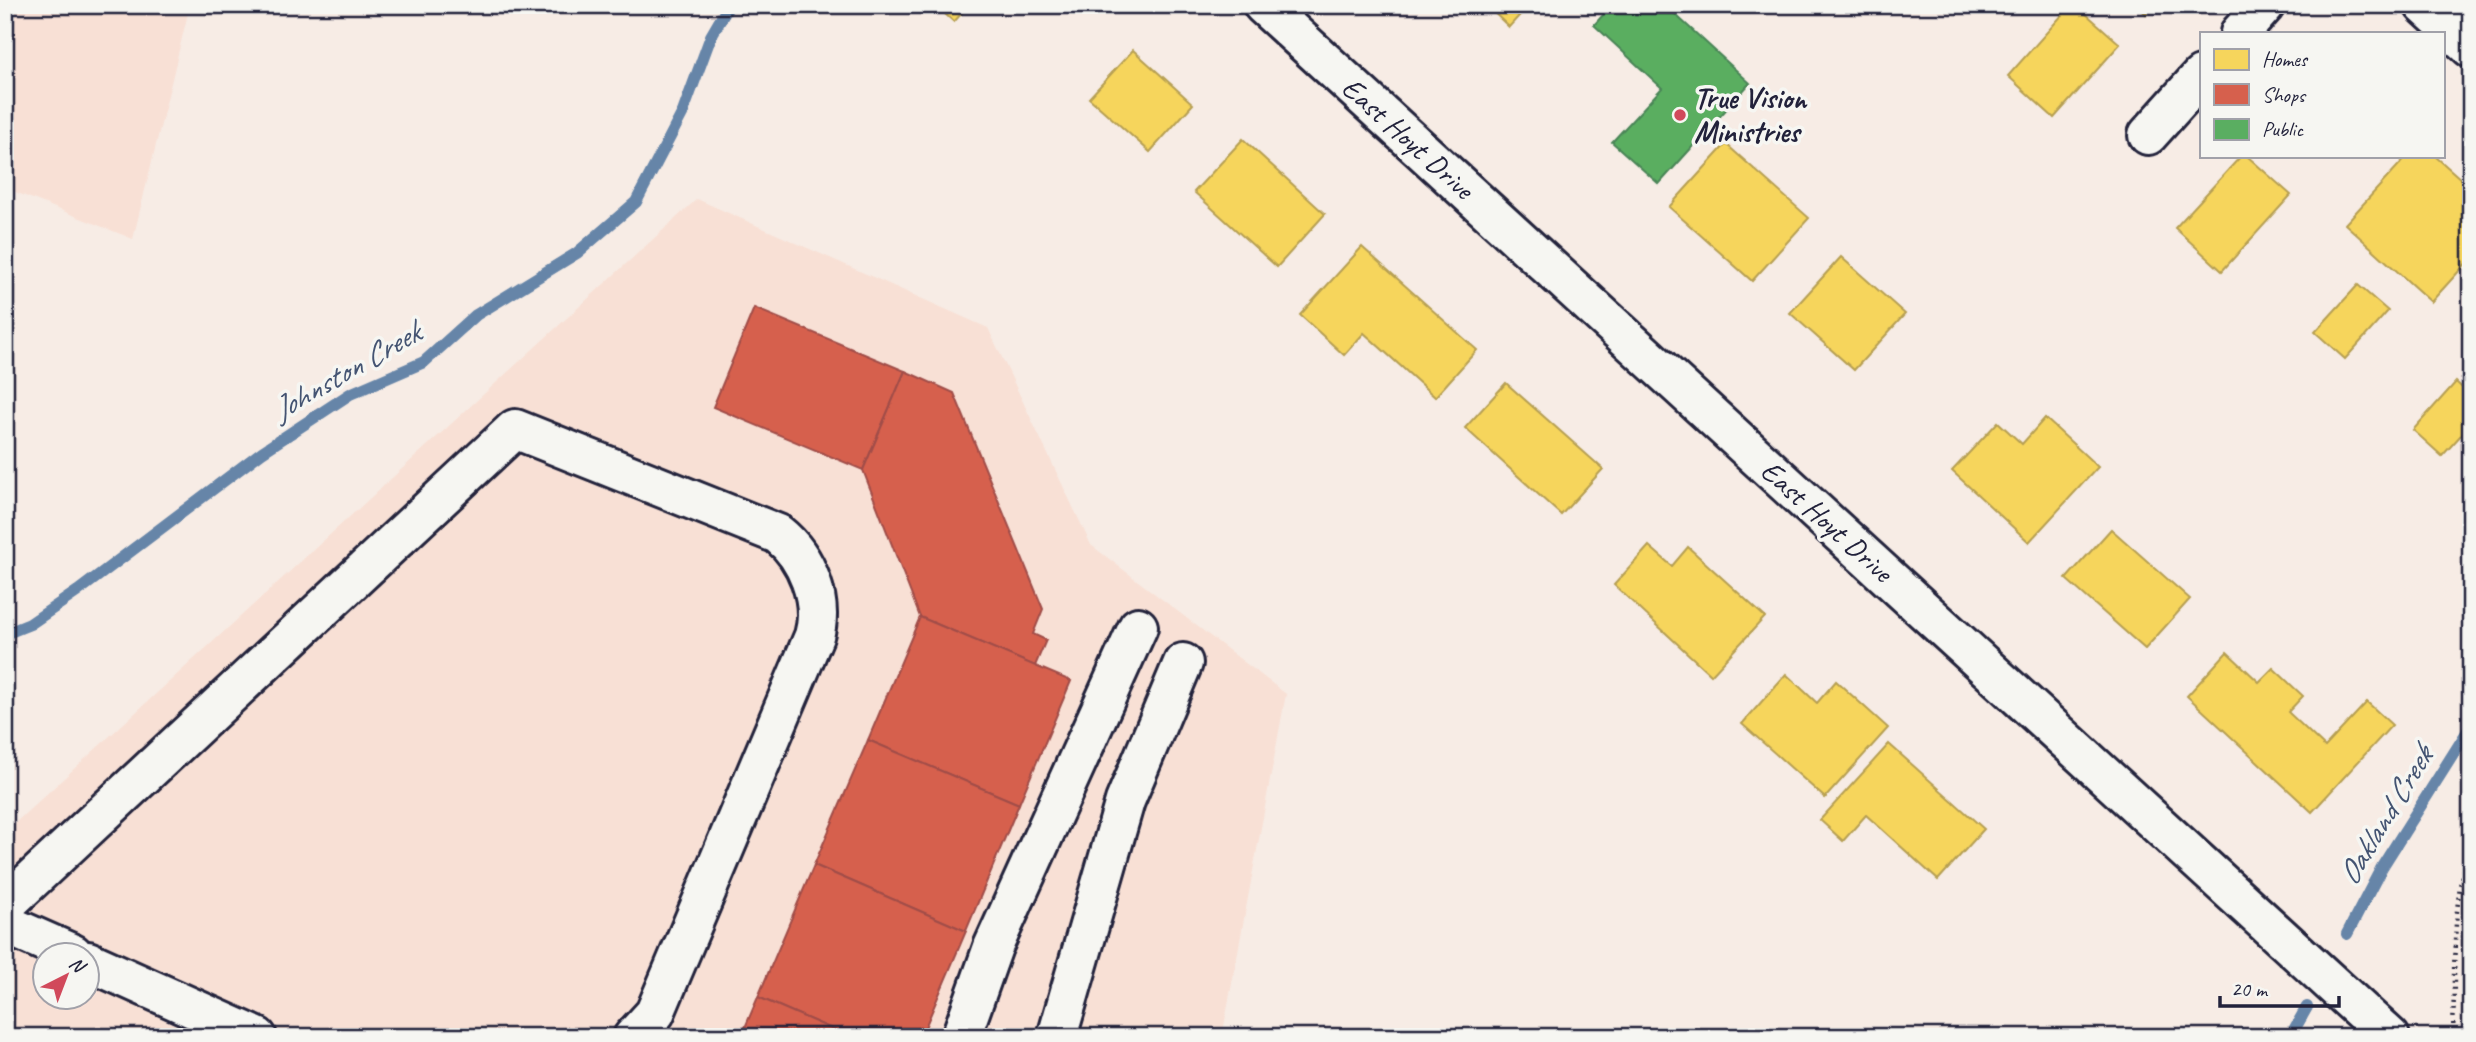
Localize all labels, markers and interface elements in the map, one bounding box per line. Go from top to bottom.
legend [2200,32,2444,158]
text: Homes [2262,46,2309,72]
street label: East Hoyt Drive [1334,69,1484,209]
place label: True Vision Ministries [1694,79,1808,151]
text: Shops [2262,82,2307,108]
marker: True Vision Ministries [1672,107,1688,123]
text: Public [2262,116,2304,142]
water label: Johnston Creek [262,310,432,431]
street label: East Hoyt Drive [1753,452,1903,592]
water label: Oakland Creek [2328,734,2445,892]
north arrow [32,940,102,1010]
text: N [64,951,92,979]
scale bar [2220,965,2340,1009]
text: 20 m [2231,976,2269,1002]

